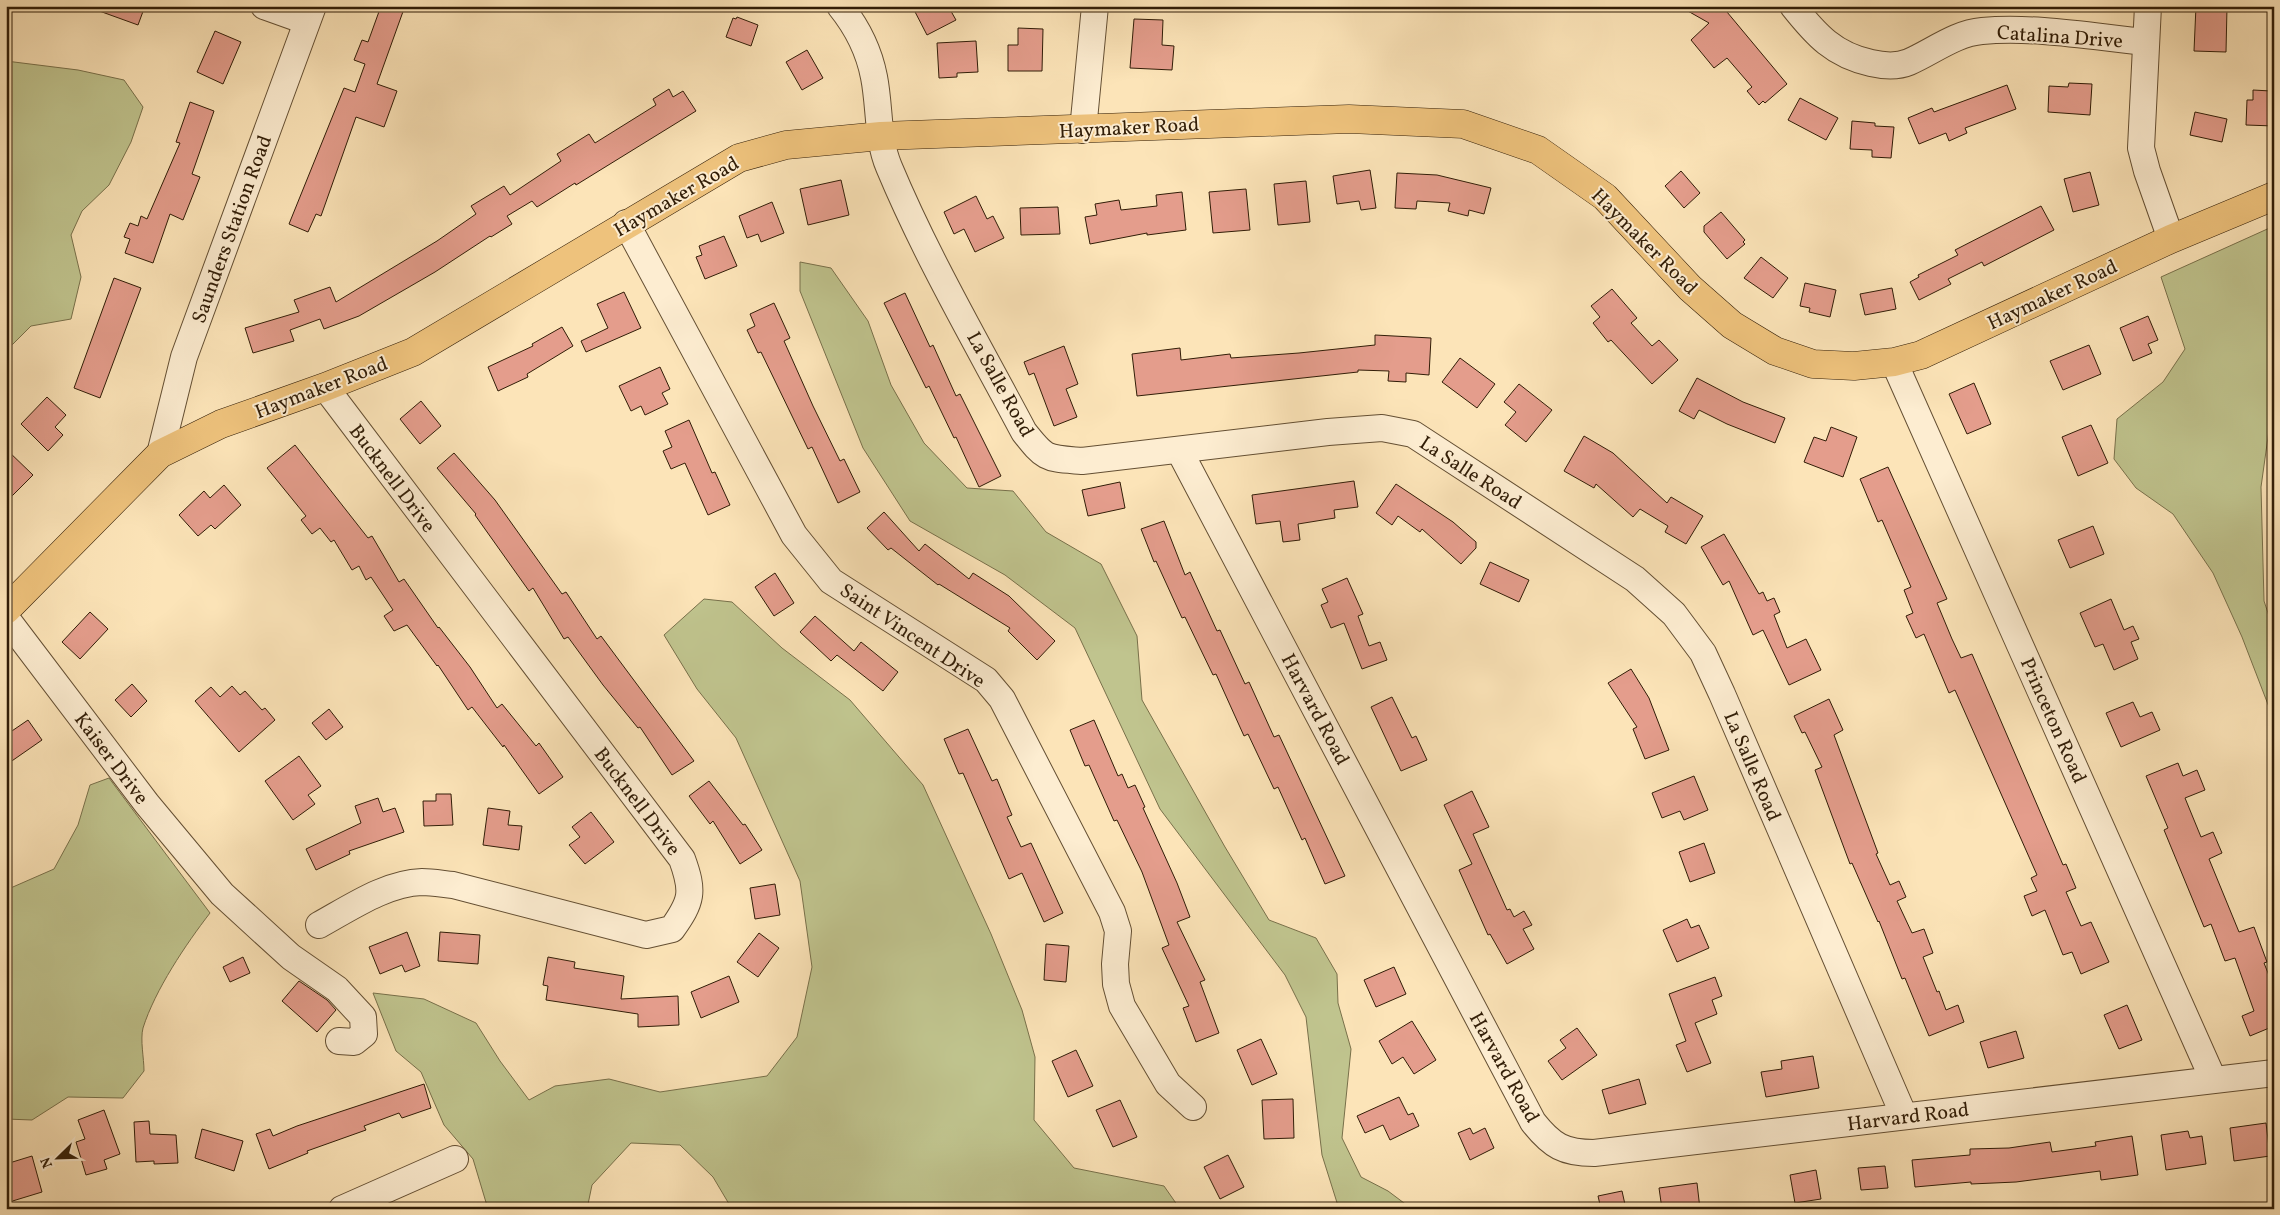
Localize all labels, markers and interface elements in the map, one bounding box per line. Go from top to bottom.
street label: Catalina Drive [1996,20,2124,56]
street label: Haymaker Road [1058,111,1200,147]
street label: Saunders Station Road [186,132,280,328]
street label: Haymaker Road [609,150,745,245]
street label: Haymaker Road [1584,183,1703,302]
street label: Haymaker Road [1983,253,2122,338]
street label: La Salle Road [959,327,1040,443]
street label: Haymaker Road [251,351,392,427]
street label: Bucknell Drive [341,419,441,539]
street label: La Salle Road [1413,430,1526,517]
street label: Saint Vincent Drive [833,577,990,696]
street label: Harvard Road [1273,649,1355,771]
street label: Princeton Road [2012,653,2092,788]
street label: Kaiser Drive [66,707,154,811]
street label: La Salle Road [1715,708,1787,826]
street label: Bucknell Drive [586,742,686,862]
street label: Harvard Road [1461,1008,1545,1128]
street label: Harvard Road [1846,1097,1971,1139]
north arrow [32,1132,82,1182]
text: N [37,1154,58,1171]

